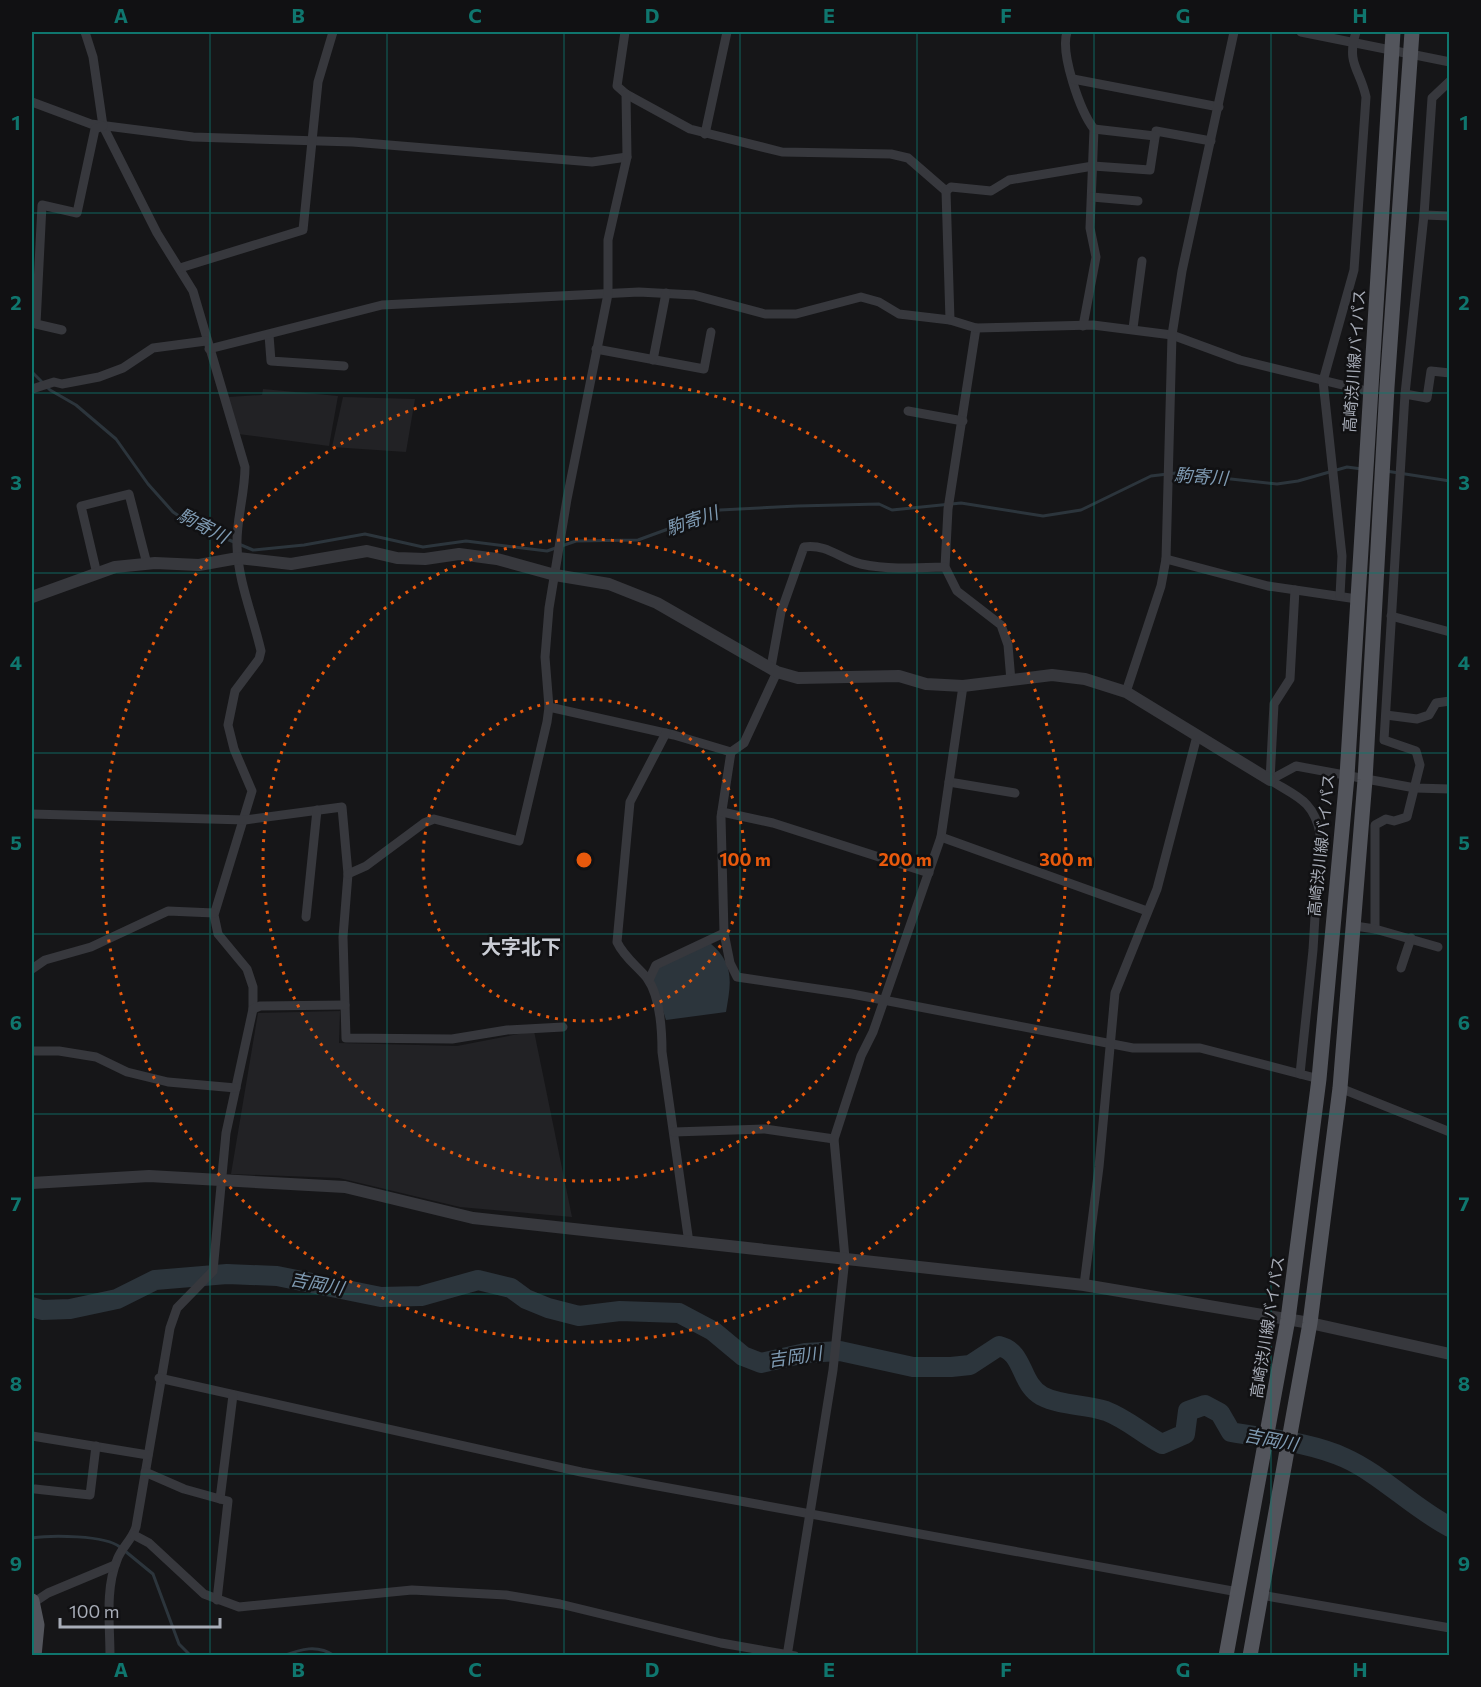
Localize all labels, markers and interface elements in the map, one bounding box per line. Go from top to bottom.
text: A [114,3,128,27]
text: B [291,3,305,27]
text: C [468,3,482,27]
text: D [645,3,659,27]
text: E [823,3,835,27]
text: F [1000,3,1012,27]
text: G [1176,3,1190,27]
text: H [1353,3,1368,27]
text: 1 [11,110,21,134]
text: 1 [1459,110,1469,134]
street label: 高崎渋川線バイパス [1339,289,1368,433]
text: 2 [10,290,22,314]
text: 2 [1458,290,1470,314]
water label: 駒寄川 [1173,463,1231,489]
text: 3 [10,470,22,494]
text: 3 [1458,470,1470,494]
water label: 駒寄川 [663,500,723,539]
water label: 駒寄川 [174,503,234,548]
text: 4 [10,650,22,674]
text: 4 [1458,650,1470,674]
street label: 高崎渋川線バイパス [1304,773,1337,917]
text: 5 [10,830,22,854]
text: 5 [1458,830,1470,854]
text: 100 m [719,848,771,870]
text: 200 m [878,848,932,870]
text: 300 m [1039,848,1093,870]
centre of rings [574,850,594,870]
district label: 大字北下 [481,934,561,958]
text: 6 [10,1010,22,1034]
text: 6 [1458,1010,1470,1034]
text: 7 [11,1191,22,1215]
text: 7 [1459,1191,1470,1215]
street label: 高崎渋川線バイパス [1246,1254,1287,1399]
water label: 吉岡川 [289,1267,348,1299]
water label: 吉岡川 [767,1341,825,1371]
text: 8 [10,1371,22,1395]
text: 8 [1458,1371,1470,1395]
water label: 吉岡川 [1243,1423,1302,1455]
text: 9 [10,1551,22,1575]
text: 9 [1458,1551,1470,1575]
scale bar [60,1591,220,1629]
text: 100 m [69,1600,119,1622]
text: A [114,1657,128,1681]
text: B [291,1657,305,1681]
text: C [468,1657,482,1681]
text: D [645,1657,659,1681]
text: E [823,1657,835,1681]
text: F [1000,1657,1012,1681]
text: G [1176,1657,1190,1681]
text: H [1353,1657,1368,1681]

